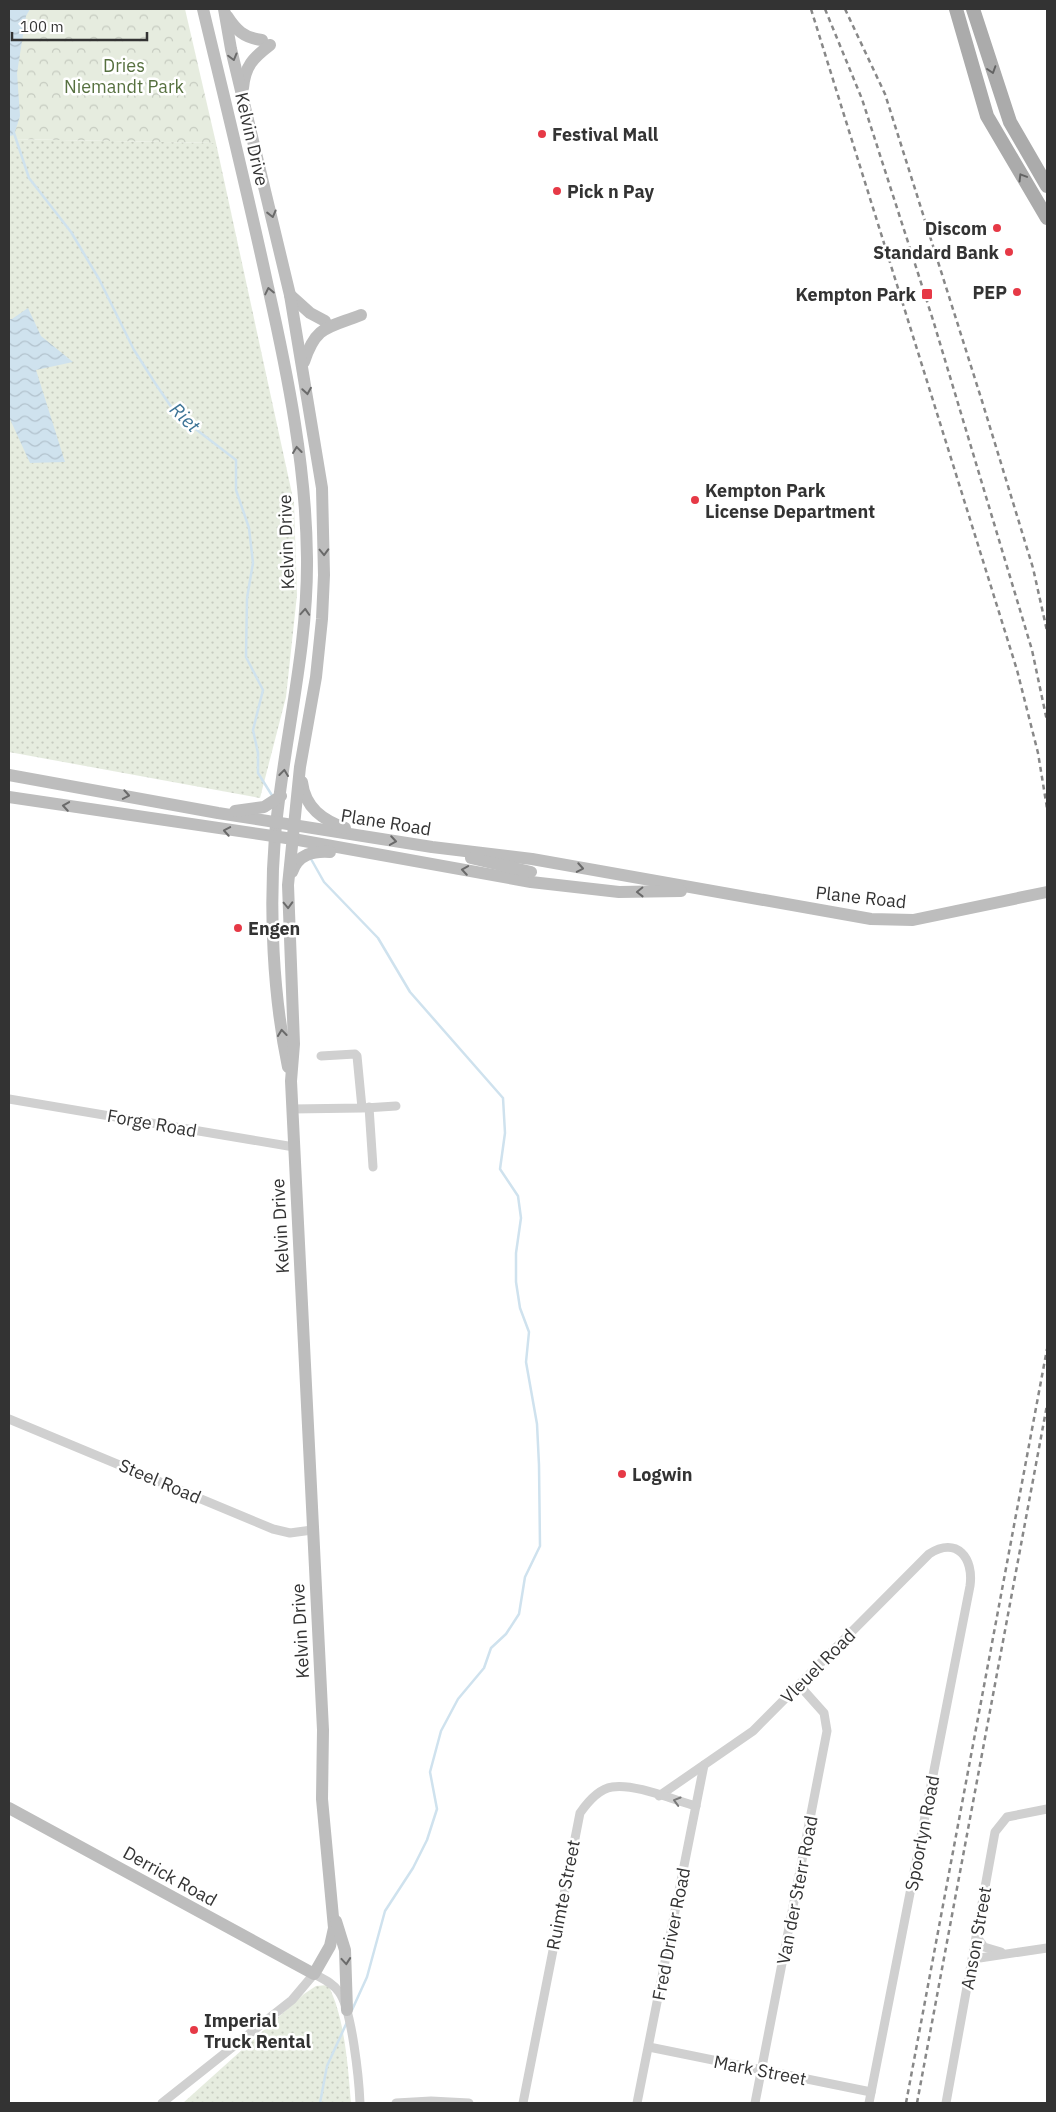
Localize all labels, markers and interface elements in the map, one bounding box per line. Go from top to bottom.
scale bar [12,10,148,42]
text: 100 m [20,17,64,36]
one-way arrow [227,52,238,61]
park label: Dries Niemandt Park [64,54,185,98]
one-way arrow [986,65,996,74]
street label: Kelvin Drive [230,90,274,188]
place label: Festival Mall [552,123,659,146]
marker: Festival Mall [536,128,548,140]
one-way arrow [1019,173,1029,182]
place label: Pick n Pay [567,180,654,203]
marker: Pick n Pay [551,185,563,197]
one-way arrow [266,210,277,219]
place label: Discom [925,217,987,240]
marker: Discom [991,222,1003,234]
place label: Standard Bank [873,241,1000,264]
marker: Standard Bank [1003,246,1015,258]
place label: PEP [972,281,1007,304]
place label: Kempton Park [795,283,917,306]
one-way arrow [264,286,275,295]
marker: PEP [1011,286,1023,298]
marker: Kempton Park [920,287,934,301]
one-way arrow [301,387,312,395]
water label: Riet [165,397,206,438]
one-way arrow [293,446,303,455]
place label: Kempton Park License Department [705,479,875,523]
street label: Kelvin Drive [273,494,299,590]
marker: Kempton Park License Department [689,494,701,506]
one-way arrow [318,548,329,556]
one-way arrow [300,608,311,616]
one-way arrow [278,769,289,777]
one-way arrow [121,789,130,799]
one-way arrow [62,801,70,811]
street label: Plane Road [339,804,433,840]
one-way arrow [222,826,231,836]
one-way arrow [389,835,398,845]
one-way arrow [576,862,585,872]
one-way arrow [461,866,469,876]
street label: Plane Road [814,881,908,913]
one-way arrow [635,886,643,897]
one-way arrow [283,902,294,910]
place label: Engen [248,917,300,940]
marker: Engen [232,922,244,934]
one-way arrow [277,1028,288,1036]
street label: Forge Road [105,1104,199,1142]
street label: Kelvin Drive [266,1178,294,1274]
street label: Steel Road [115,1453,205,1509]
place label: Logwin [632,1463,692,1486]
marker: Logwin [616,1468,628,1480]
street label: Kelvin Drive [286,1583,314,1679]
street label: Vleuel Road [776,1624,860,1708]
street label: Spoorlyn Road [900,1773,944,1893]
one-way arrow [673,1796,682,1807]
street label: Van der Sterr Road [771,1814,823,1966]
street label: Ruimte Street [541,1838,585,1952]
street label: Derrick Road [119,1841,221,1911]
street label: Fred Driver Road [647,1866,695,2002]
street label: Anson Street [956,1885,996,1991]
one-way arrow [340,1958,351,1966]
place label: Imperial Truck Rental [204,2009,311,2053]
marker: Imperial Truck Rental [188,2024,200,2036]
street label: Mark Street [712,2050,808,2090]

